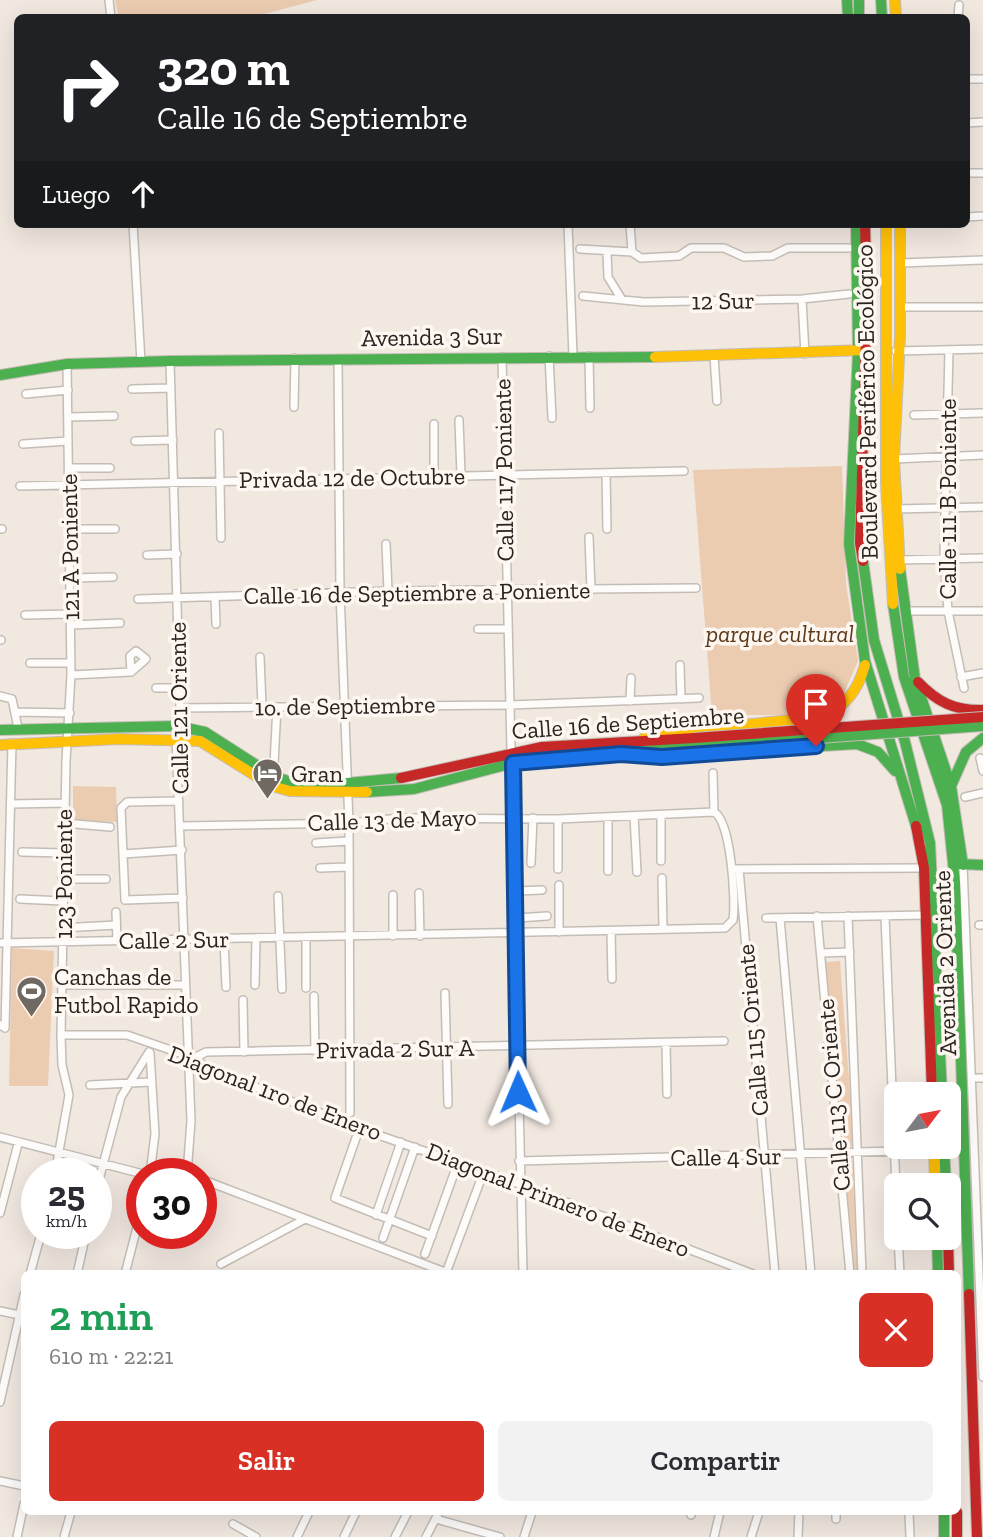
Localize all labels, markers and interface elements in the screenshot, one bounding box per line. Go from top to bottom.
text: 320 m [157,39,290,98]
icon: right [42,42,133,133]
text: Calle 16 de Septiembre [157,99,468,137]
icon: ahead [124,175,162,213]
text: Luego [42,178,110,210]
street label: Boulevard Periférico Ecológico [849,244,884,560]
street label: 12 Sur [691,285,755,316]
street label: Avenida 3 Sur [361,321,503,352]
street label: Calle 117 Poniente [487,378,520,562]
street label: Calle 111 B Poniente [933,399,962,599]
street label: Privada 12 de Octubre [239,461,465,494]
street label: 121 A Poniente [54,473,85,621]
street label: Calle 16 de Septiembre a Poniente [243,575,591,610]
park label: parque cultural [705,619,854,648]
street label: Calle 121 Oriente [162,622,195,794]
pin [786,674,846,746]
icon: arrive [797,685,835,723]
street label: 1o. de Septiembre [254,689,436,722]
street label: Calle 16 de Septiembre [511,700,745,745]
hotel icon: Gran [251,757,285,801]
place label: Gran [291,759,343,788]
street label: Calle 13 de Mayo [307,802,477,837]
street label: 123 Poniente [49,809,78,939]
street label: Avenida 2 Oriente [927,870,962,1056]
street label: Calle 2 Sur [118,924,230,955]
street label: Calle 115 Oriente [731,943,774,1117]
place label: Canchas de Futbol Rapido [54,962,199,1019]
sports icon: Canchas de Futbol Rapido [14,974,48,1018]
street label: Calle 113 C Oriente [811,998,856,1192]
street label: Privada 2 Sur A [316,1033,475,1064]
street label: Diagonal 1ro de Enero [164,1038,386,1147]
position arrow [481,1055,555,1129]
north arrow [884,1082,961,1158]
map controls [884,1082,961,1250]
street label: Diagonal Primero de Enero [422,1136,694,1263]
street label: Calle 4 Sur [670,1141,782,1172]
speed limit sign: 30 [126,1158,217,1249]
text: 25 [48,1173,85,1215]
button: search [884,1173,961,1250]
text: km/h [46,1210,87,1232]
text: 2 min [49,1290,153,1341]
button: close [859,1293,933,1367]
text: 610 m · 22:21 [49,1342,173,1370]
button: Salir [49,1421,484,1501]
button: Compartir [498,1421,933,1501]

